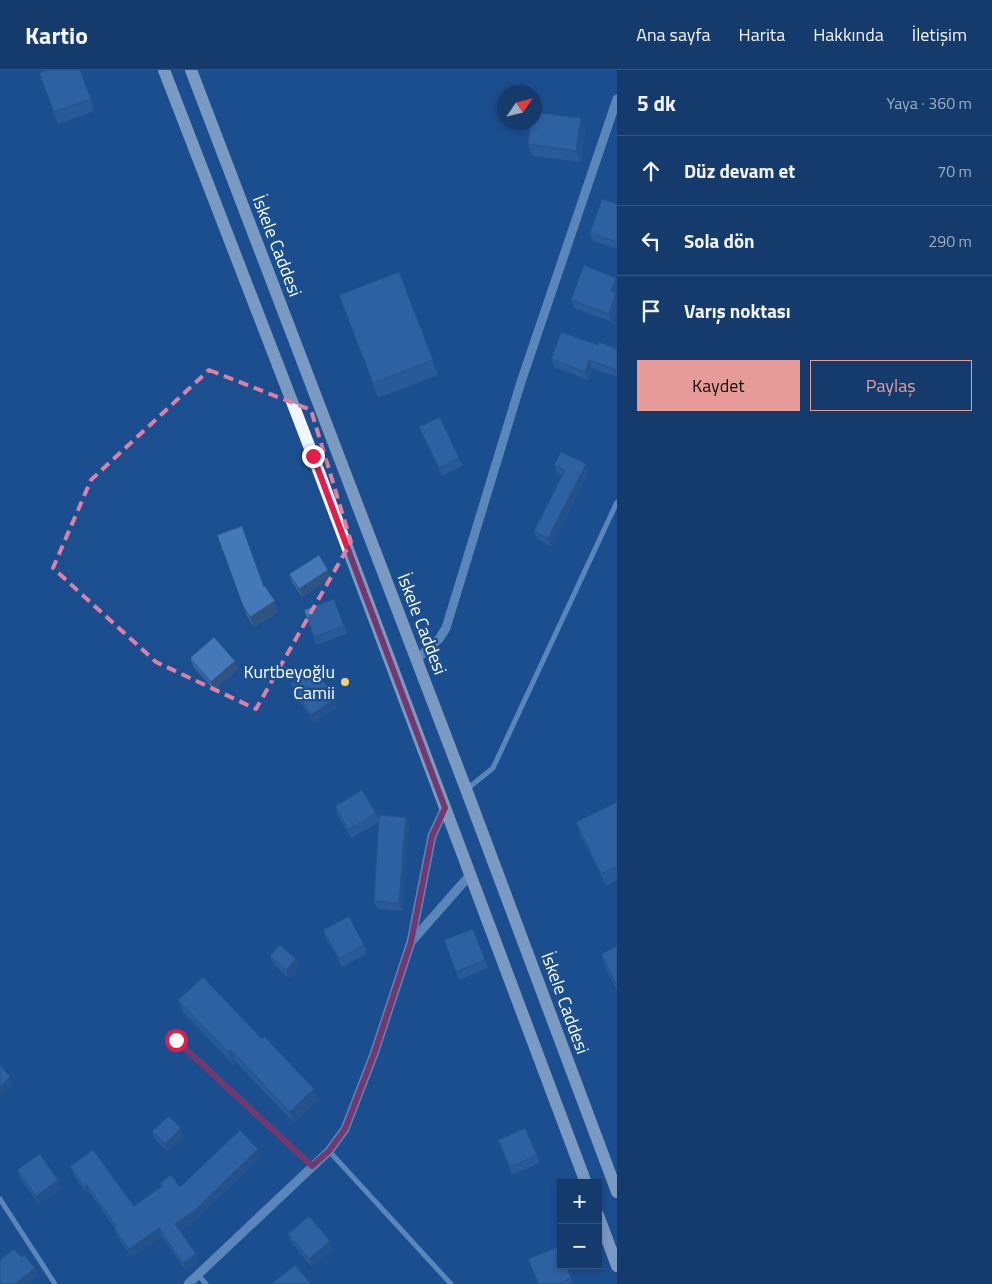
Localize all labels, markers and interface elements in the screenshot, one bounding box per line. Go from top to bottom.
text: Kartio [25,17,88,53]
text: Ana sayfa [636,21,711,48]
text: Harita [739,21,785,48]
text: Hakkında [813,21,884,48]
text: İletişim [912,21,967,48]
north arrow [497,85,542,130]
text: 5 dk [637,87,676,119]
text: Yaya · 360 m [887,91,972,115]
text: Düz devam et [684,156,795,185]
icon: ahead [637,157,665,185]
text: 70 m [937,159,972,183]
street label: İskele Caddesi [246,191,309,300]
text: Sola dön [684,226,755,255]
icon: left [637,227,665,255]
text: 290 m [928,229,972,253]
text: Varış noktası [684,296,791,325]
icon: arrive [637,297,665,325]
button: Kaydet [637,360,800,411]
button: Paylaş [810,360,972,411]
route end [302,445,325,468]
street label: İskele Caddesi [391,569,454,678]
place label: Kurtbeyoğlu Camii [243,658,335,706]
marker: Kurtbeyoğlu Camii [339,676,351,688]
street label: İskele Caddesi [535,948,596,1058]
route start [165,1029,188,1052]
map controls [557,1179,602,1269]
button: + [557,1179,602,1224]
button: − [557,1224,602,1269]

